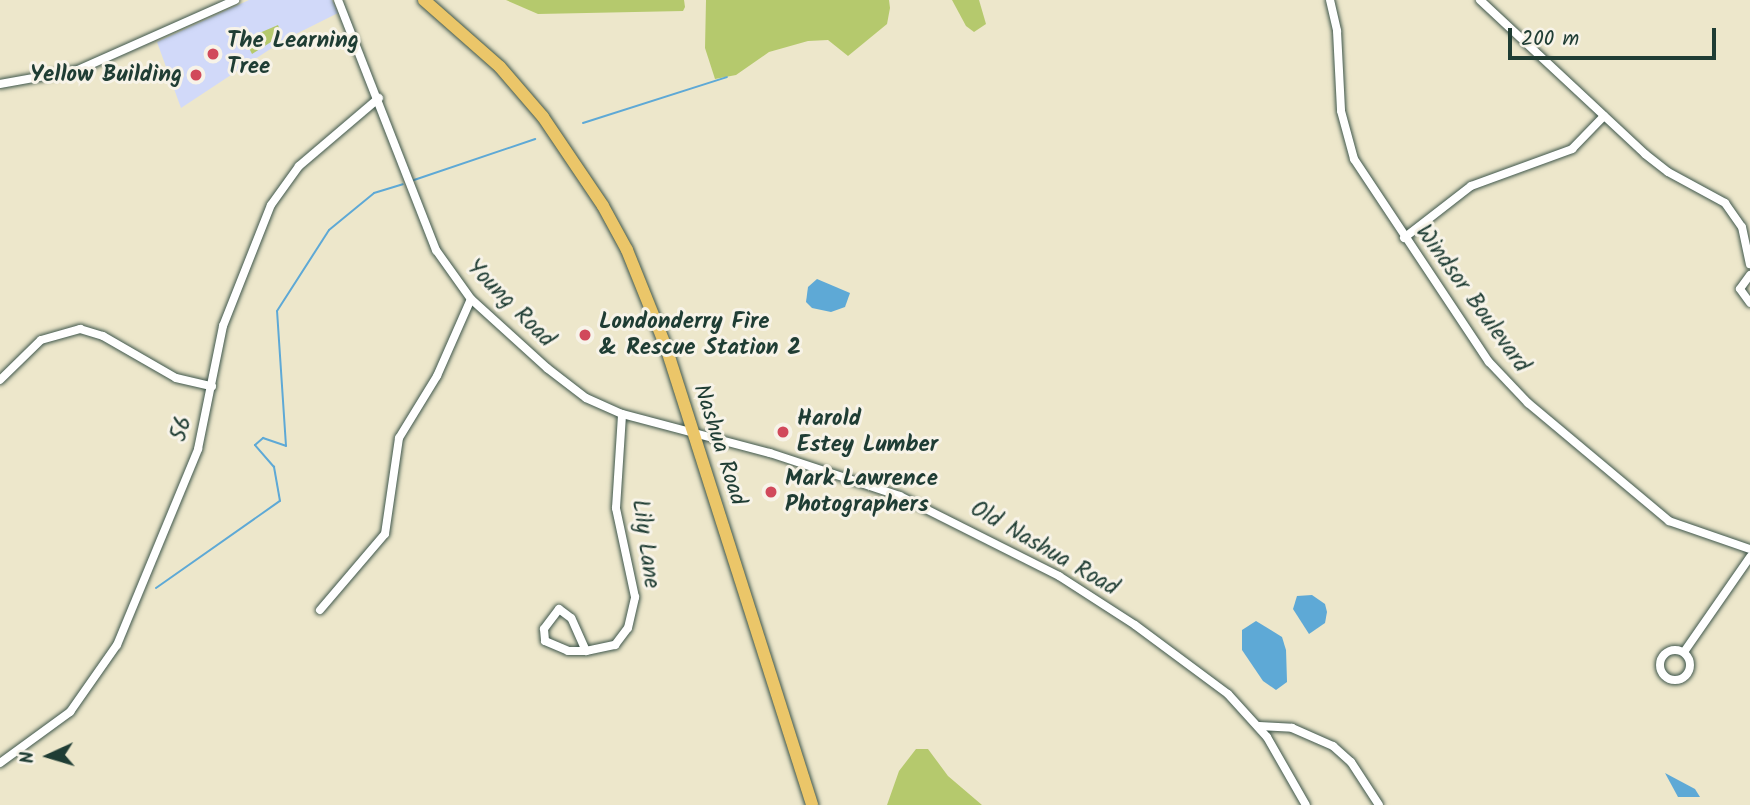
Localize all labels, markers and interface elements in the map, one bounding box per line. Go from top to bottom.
scale bar [1512,14,1720,58]
text: 200 m [1521,23,1579,56]
place label: The Learning Tree [227,27,359,81]
marker: The Learning Tree [205,46,221,62]
place label: Yellow Building [30,61,182,89]
marker: Yellow Building [188,67,204,83]
street label: Windsor Boulevard [1409,220,1535,378]
street label: Young Road [460,254,560,354]
place label: Londonderry Fire & Rescue Station 2 [599,308,801,362]
marker: Londonderry Fire & Rescue Station 2 [577,327,593,343]
street label: Nashua Road [686,381,752,509]
place label: Harold Estey Lumber [797,405,938,459]
street label: 56 [165,413,199,445]
marker: Harold Estey Lumber [775,424,791,440]
place label: Mark Lawrence Photographers [785,465,938,519]
marker: Mark Lawrence Photographers [763,484,779,500]
street label: Old Nashua Road [965,496,1123,602]
street label: Lily Lane [625,498,665,590]
north arrow [14,721,84,791]
text: N [13,750,43,764]

